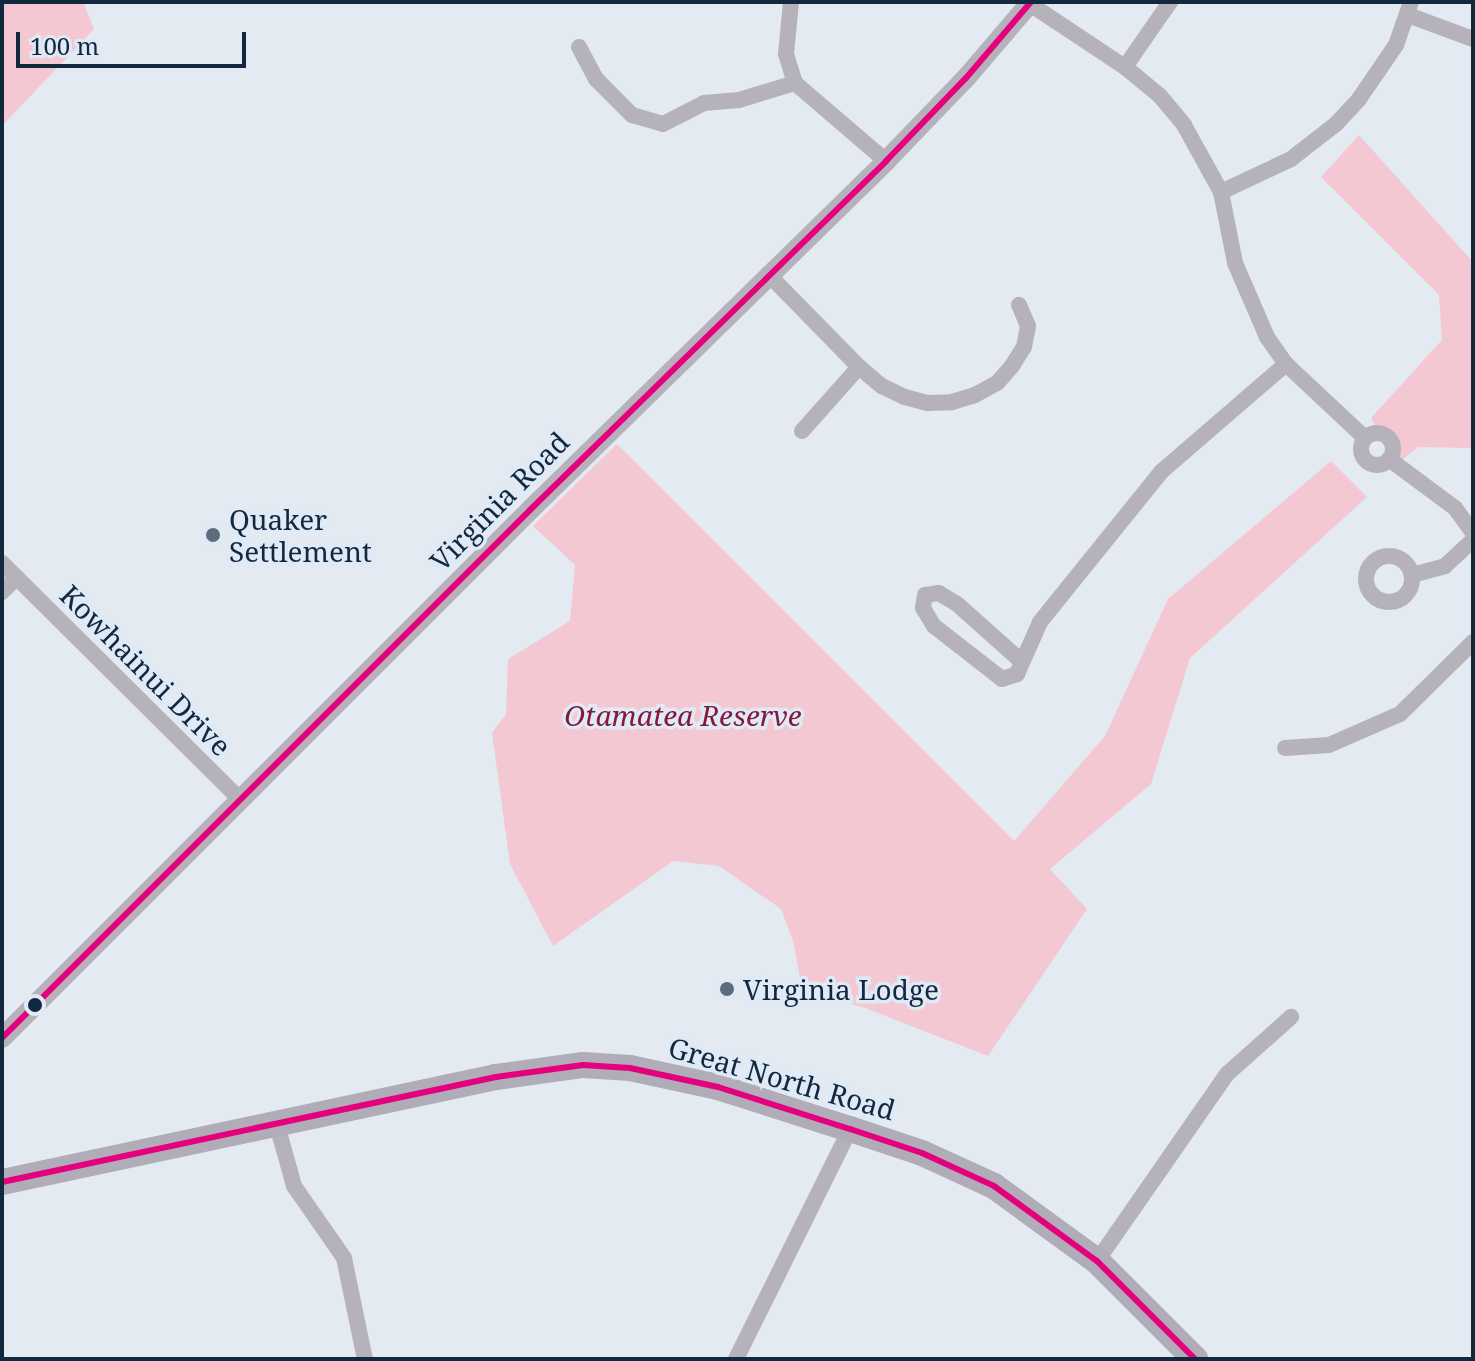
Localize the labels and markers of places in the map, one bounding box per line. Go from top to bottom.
place label: Quaker Settlement [229,502,372,568]
marker: Quaker Settlement [204,526,222,544]
place label: Virginia Lodge [743,972,939,1006]
marker: Virginia Lodge [718,980,736,998]
unlabelled marker [27,997,43,1013]

